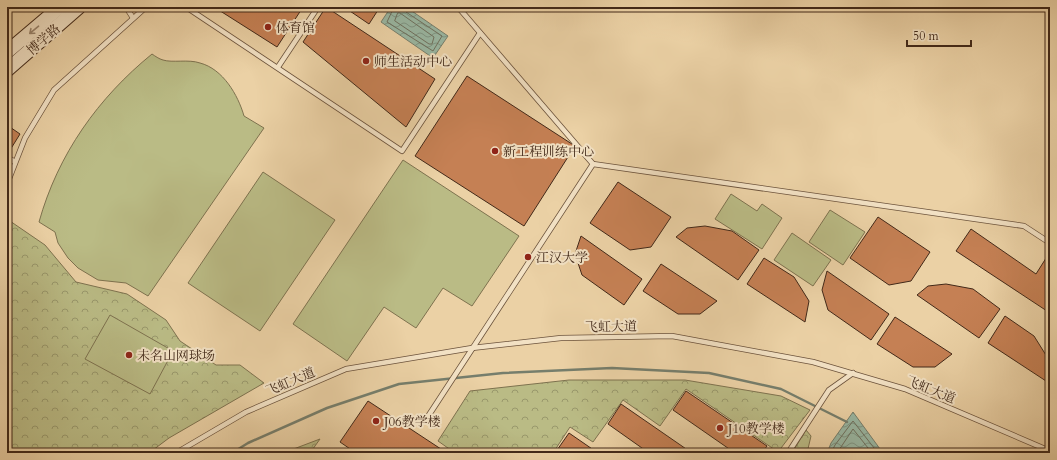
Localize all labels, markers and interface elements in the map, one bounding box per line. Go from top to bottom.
place label: 体育馆 [276,19,315,37]
street label: 博学路 [23,20,64,59]
marker: 体育馆 [263,22,273,32]
scale bar [907,22,971,48]
one-way arrow [28,25,39,34]
text: 50 m [913,28,940,44]
place label: 师生活动中心 [374,53,452,71]
marker: 师生活动中心 [361,56,371,66]
place label: 新工程训练中心 [503,143,594,161]
marker: 新工程训练中心 [490,146,500,156]
place label: 江汉大学 [536,249,588,267]
marker: 江汉大学 [523,252,533,262]
street label: 飞虹大道 [585,318,637,336]
place label: 未名山网球场 [137,347,215,365]
marker: 未名山网球场 [124,350,134,360]
street label: 飞虹大道 [263,363,318,400]
street label: 飞虹大道 [903,372,958,408]
place label: J06教学楼 [382,413,441,431]
marker: J06教学楼 [371,416,381,426]
place label: J10教学楼 [726,420,785,438]
marker: J10教学楼 [715,423,725,433]

